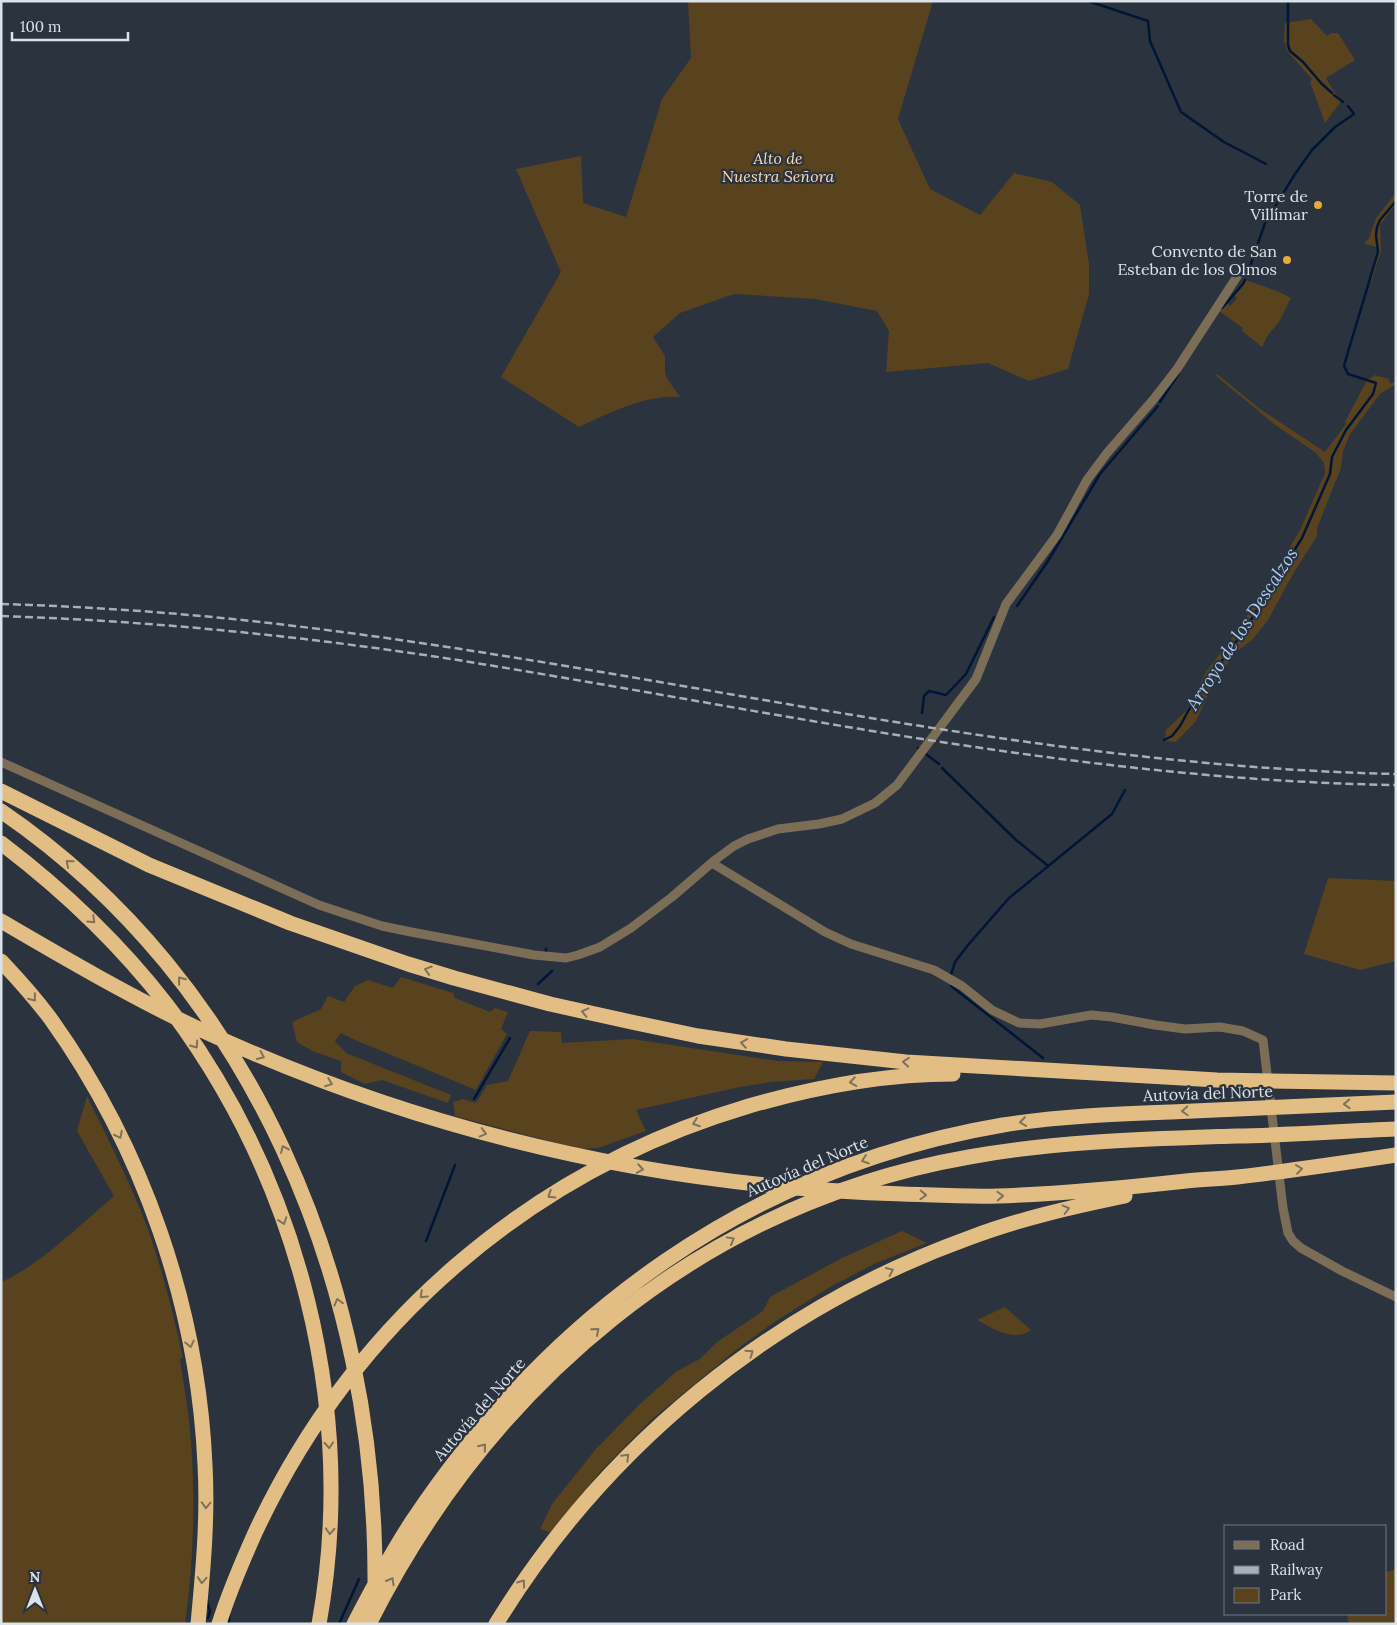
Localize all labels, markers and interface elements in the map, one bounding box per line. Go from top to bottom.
scale bar [12,10,129,42]
text: 100 m [20,17,61,36]
park label: Alto de Nuestra Señora [722,148,835,186]
place label: Torre de Villímar [1244,186,1308,224]
marker: Torre de Villímar [1312,199,1324,211]
place label: Convento de San Esteban de los Olmos [1117,241,1277,279]
marker: Convento de San Esteban de los Olmos [1281,254,1293,266]
water label: Arroyo de los Descalzos [1180,543,1303,715]
one-way arrow [66,861,75,869]
one-way arrow [86,914,95,923]
one-way arrow [424,965,433,975]
one-way arrow [178,977,187,986]
one-way arrow [28,992,37,1001]
one-way arrow [581,1007,589,1018]
one-way arrow [189,1039,198,1049]
one-way arrow [740,1039,749,1049]
one-way arrow [256,1049,265,1060]
one-way arrow [902,1056,910,1067]
one-way arrow [849,1076,857,1087]
one-way arrow [324,1077,333,1087]
street label: Autovía del Norte [1142,1081,1274,1105]
one-way arrow [1343,1099,1351,1110]
one-way arrow [1180,1106,1188,1116]
one-way arrow [1018,1116,1026,1127]
one-way arrow [693,1117,701,1127]
one-way arrow [479,1127,488,1138]
one-way arrow [113,1130,123,1139]
street label: Autovía del Norte [742,1131,871,1201]
one-way arrow [279,1145,290,1154]
one-way arrow [861,1154,870,1164]
one-way arrow [635,1163,644,1173]
one-way arrow [1295,1164,1304,1174]
one-way arrow [547,1188,556,1198]
one-way arrow [920,1190,928,1200]
one-way arrow [996,1191,1004,1201]
one-way arrow [1062,1204,1071,1215]
one-way arrow [278,1216,288,1225]
one-way arrow [725,1236,734,1246]
one-way arrow [885,1266,894,1277]
one-way arrow [420,1289,429,1298]
one-way arrow [333,1298,343,1306]
one-way arrow [591,1327,600,1336]
one-way arrow [185,1339,195,1348]
one-way arrow [744,1350,754,1359]
street label: Autovía del Norte [428,1353,529,1465]
one-way arrow [324,1441,335,1449]
one-way arrow [477,1443,486,1452]
one-way arrow [620,1454,629,1463]
one-way arrow [200,1501,211,1509]
legend [1224,1525,1387,1615]
one-way arrow [325,1527,336,1535]
text: Road [1270,1535,1305,1554]
text: Railway [1270,1560,1323,1579]
north arrow [10,1565,60,1615]
text: N [30,1568,41,1586]
one-way arrow [196,1577,207,1585]
one-way arrow [385,1577,395,1586]
one-way arrow [517,1580,525,1589]
text: Park [1270,1585,1301,1604]

